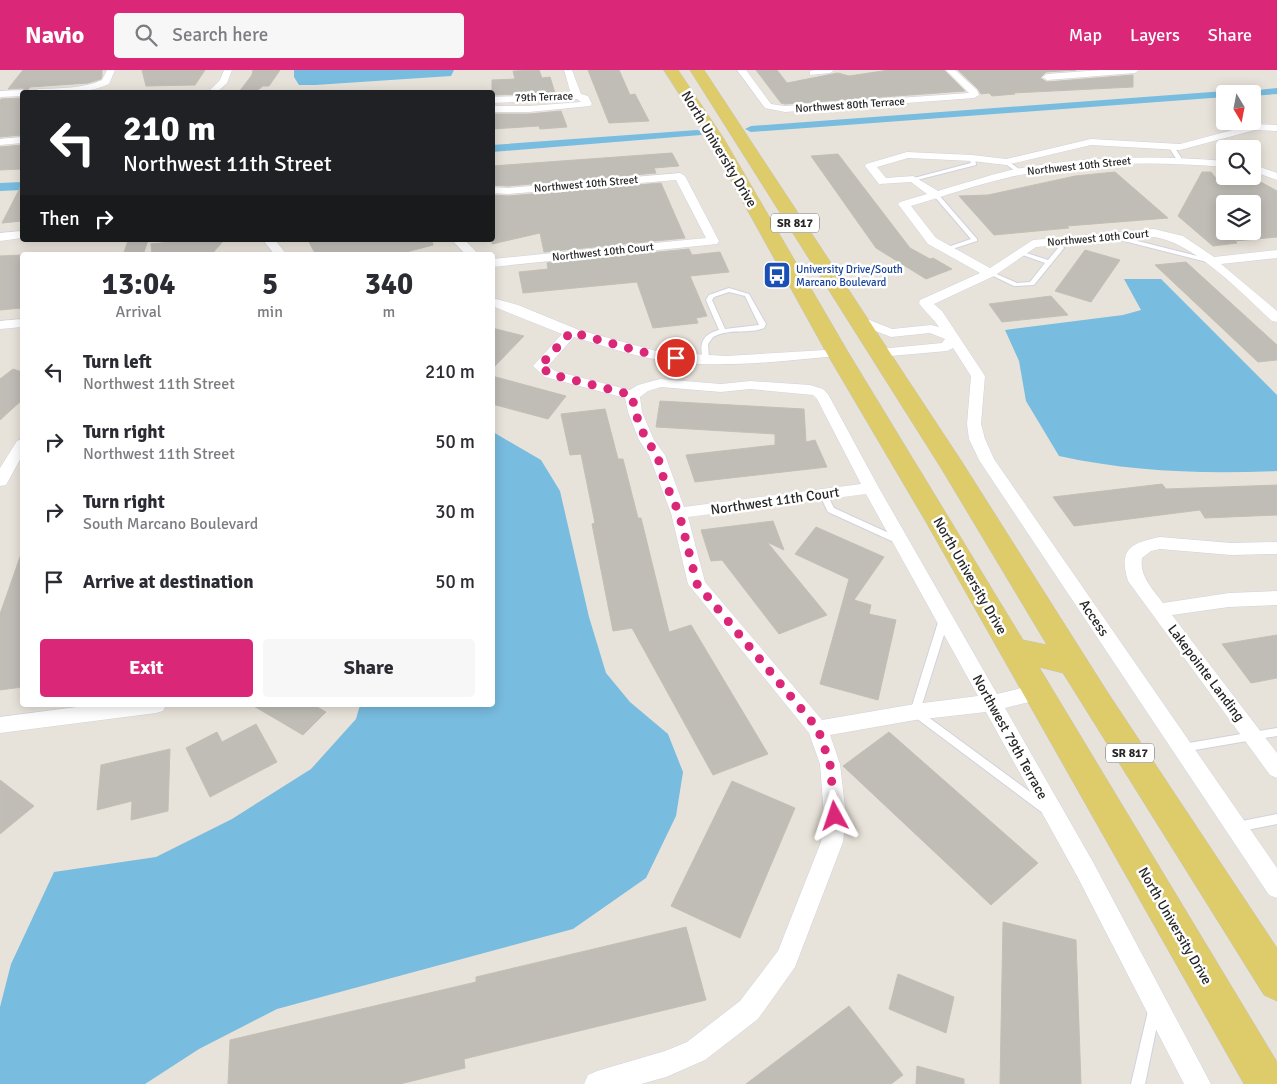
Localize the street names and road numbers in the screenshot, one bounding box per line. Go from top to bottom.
street label: North University Drive [678,88,760,210]
street label: 79th Terrace [515,89,573,105]
street label: Northwest 80th Terrace [795,95,905,115]
street label: Northwest 10th Street [1026,154,1132,178]
street label: Northwest 10th Street [533,173,639,195]
road number: SR 817 [771,214,819,232]
street label: Northwest 10th Court [1047,227,1150,249]
street label: Northwest 10th Court [552,240,655,264]
street label: Northwest 11th Court [709,484,841,518]
street label: North University Drive [929,514,1011,638]
street label: Access [1076,596,1112,640]
street label: Lakepointe Landing [1164,621,1248,725]
street label: Northwest 79th Terrace [969,672,1051,802]
road number: SR 817 [1106,744,1154,762]
street label: North University Drive [1134,864,1216,988]

